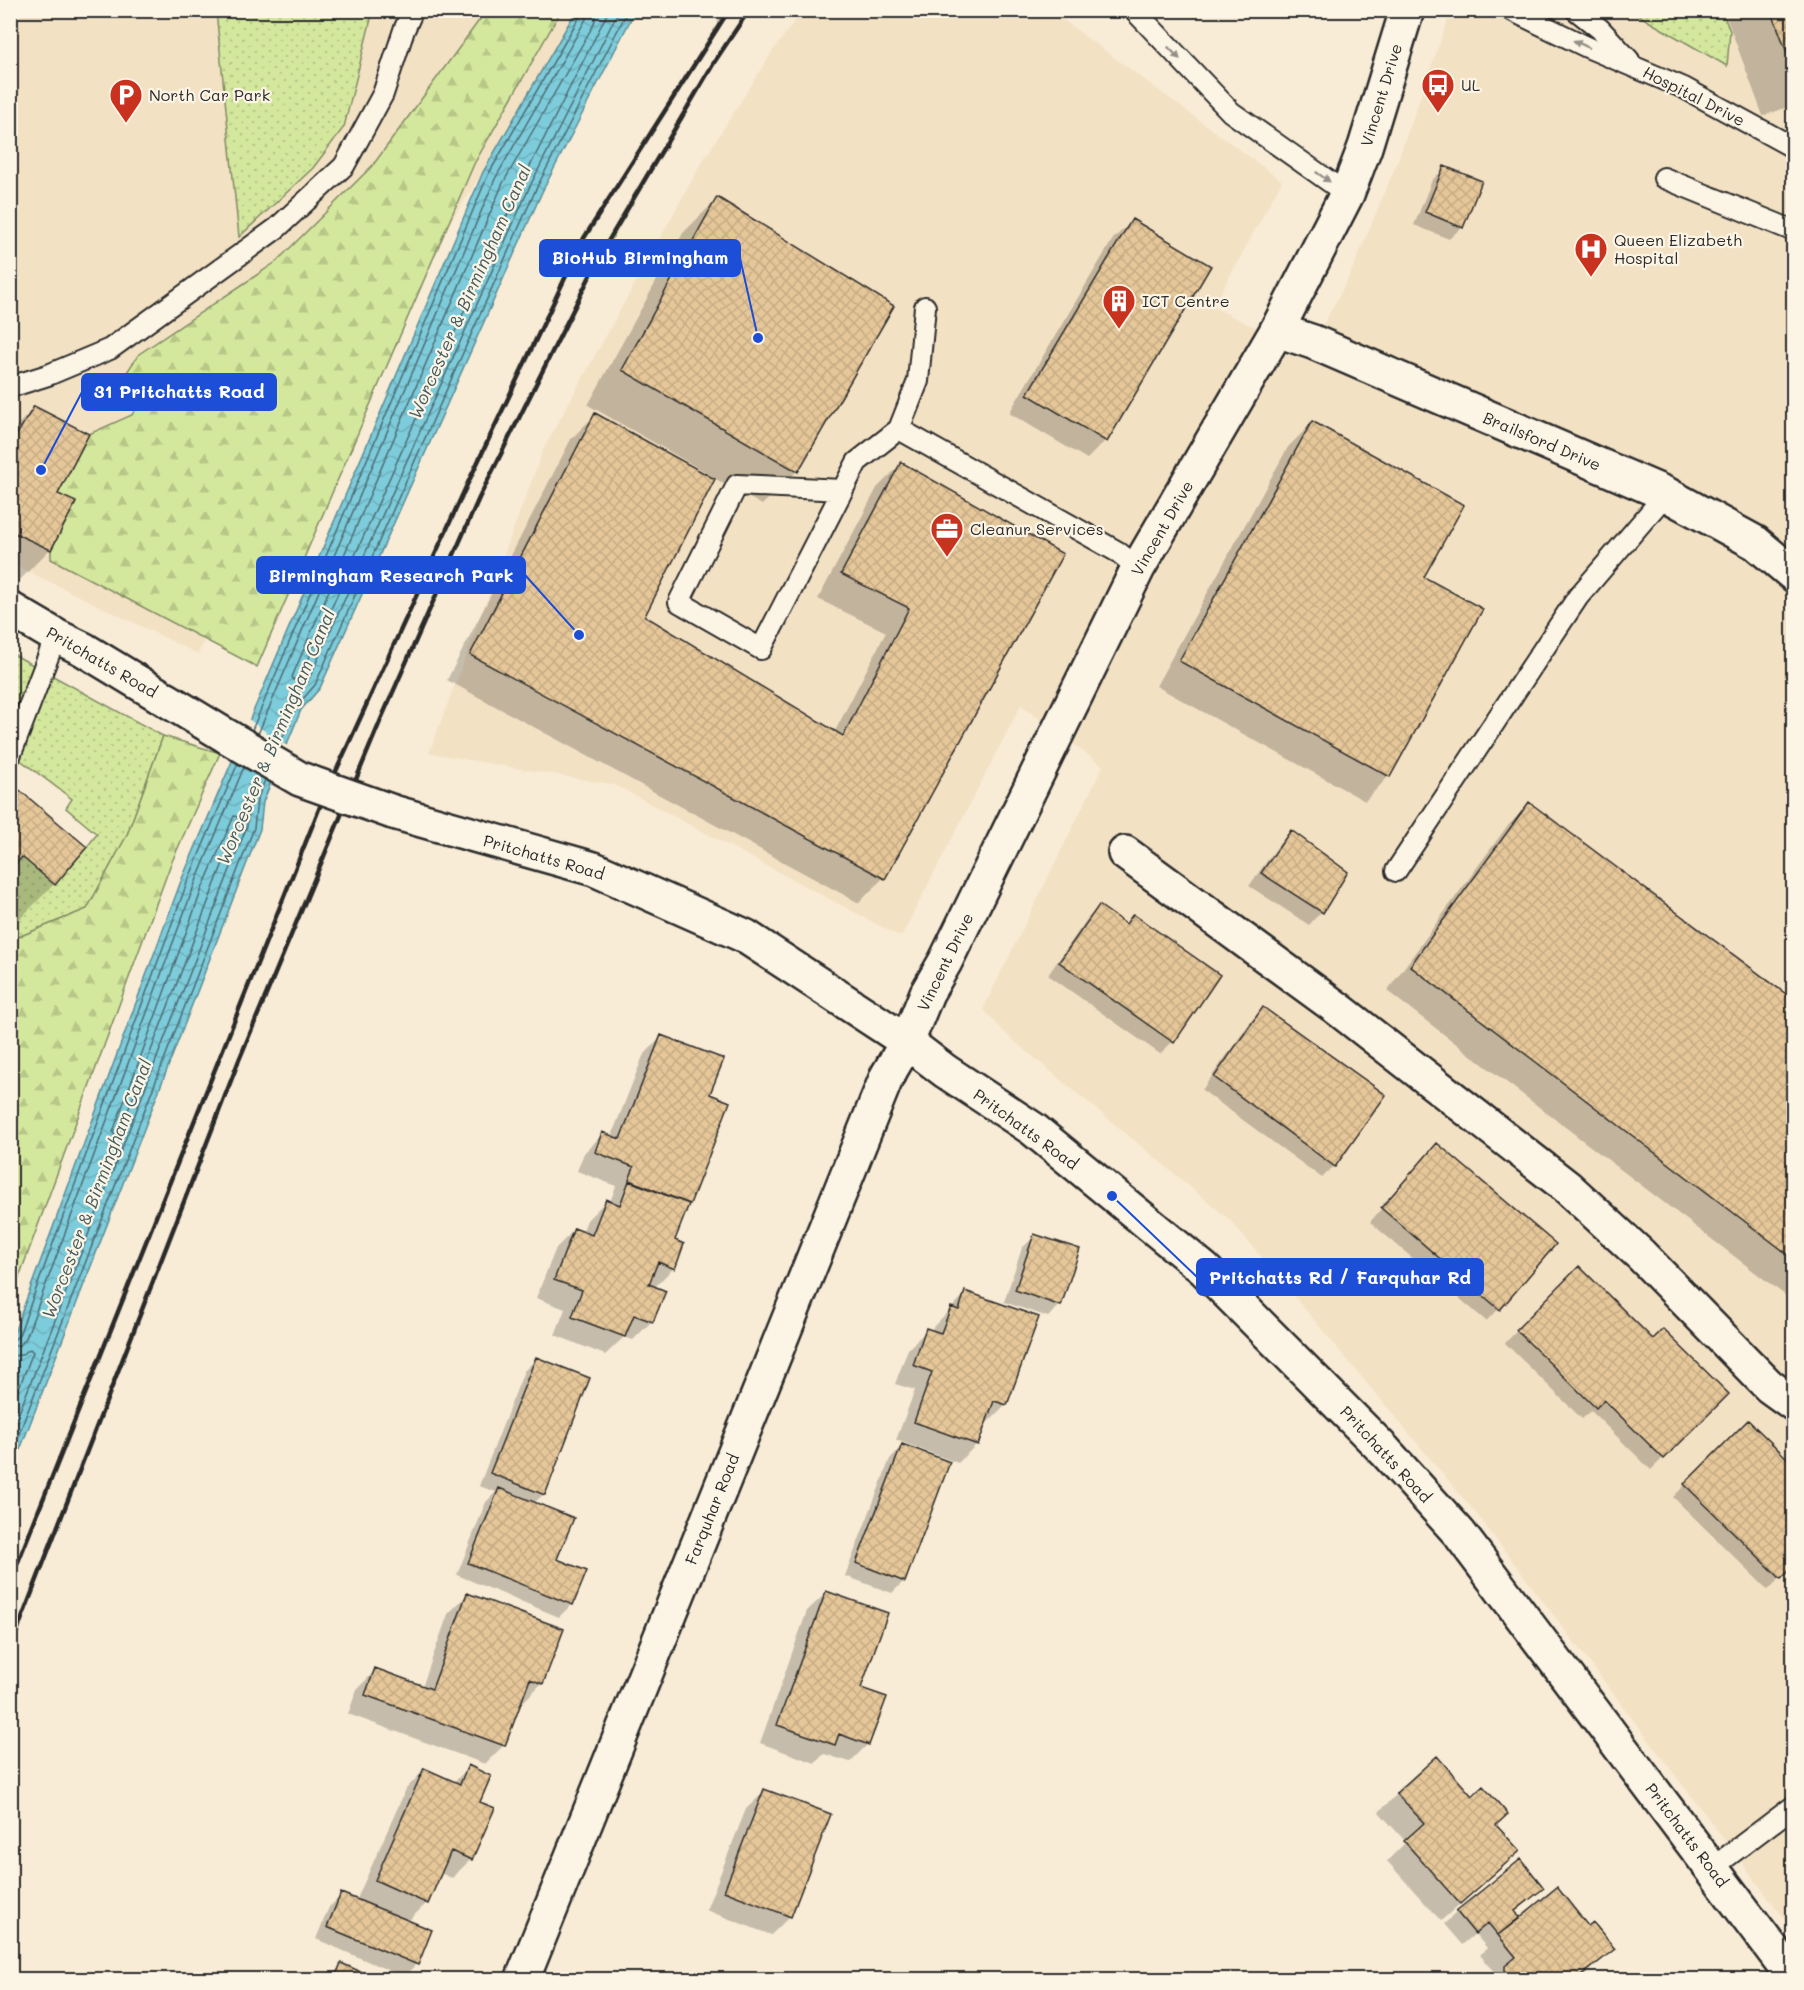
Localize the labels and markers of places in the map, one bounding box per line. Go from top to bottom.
bus stop icon: UL [1420,67,1456,114]
place label: UL [1461,74,1481,95]
parking icon: North Car Park [108,77,144,124]
place label: North Car Park [149,84,270,105]
place label: Queen Elizabeth Hospital [1614,229,1742,268]
hospital icon: Queen Elizabeth Hospital [1573,231,1609,278]
callout: BioHub Birmingham [540,240,740,276]
building icon: ICT Centre [1101,283,1137,330]
place label: ICT Centre [1142,290,1230,311]
callout: 31 Pritchatts Road [82,374,276,410]
office icon: Cleanur Services [929,511,965,558]
place label: Cleanur Services [970,518,1103,539]
callout: Birmingham Research Park [257,557,525,593]
callout: Pritchatts Rd / Farquhar Rd [1197,1259,1483,1295]

